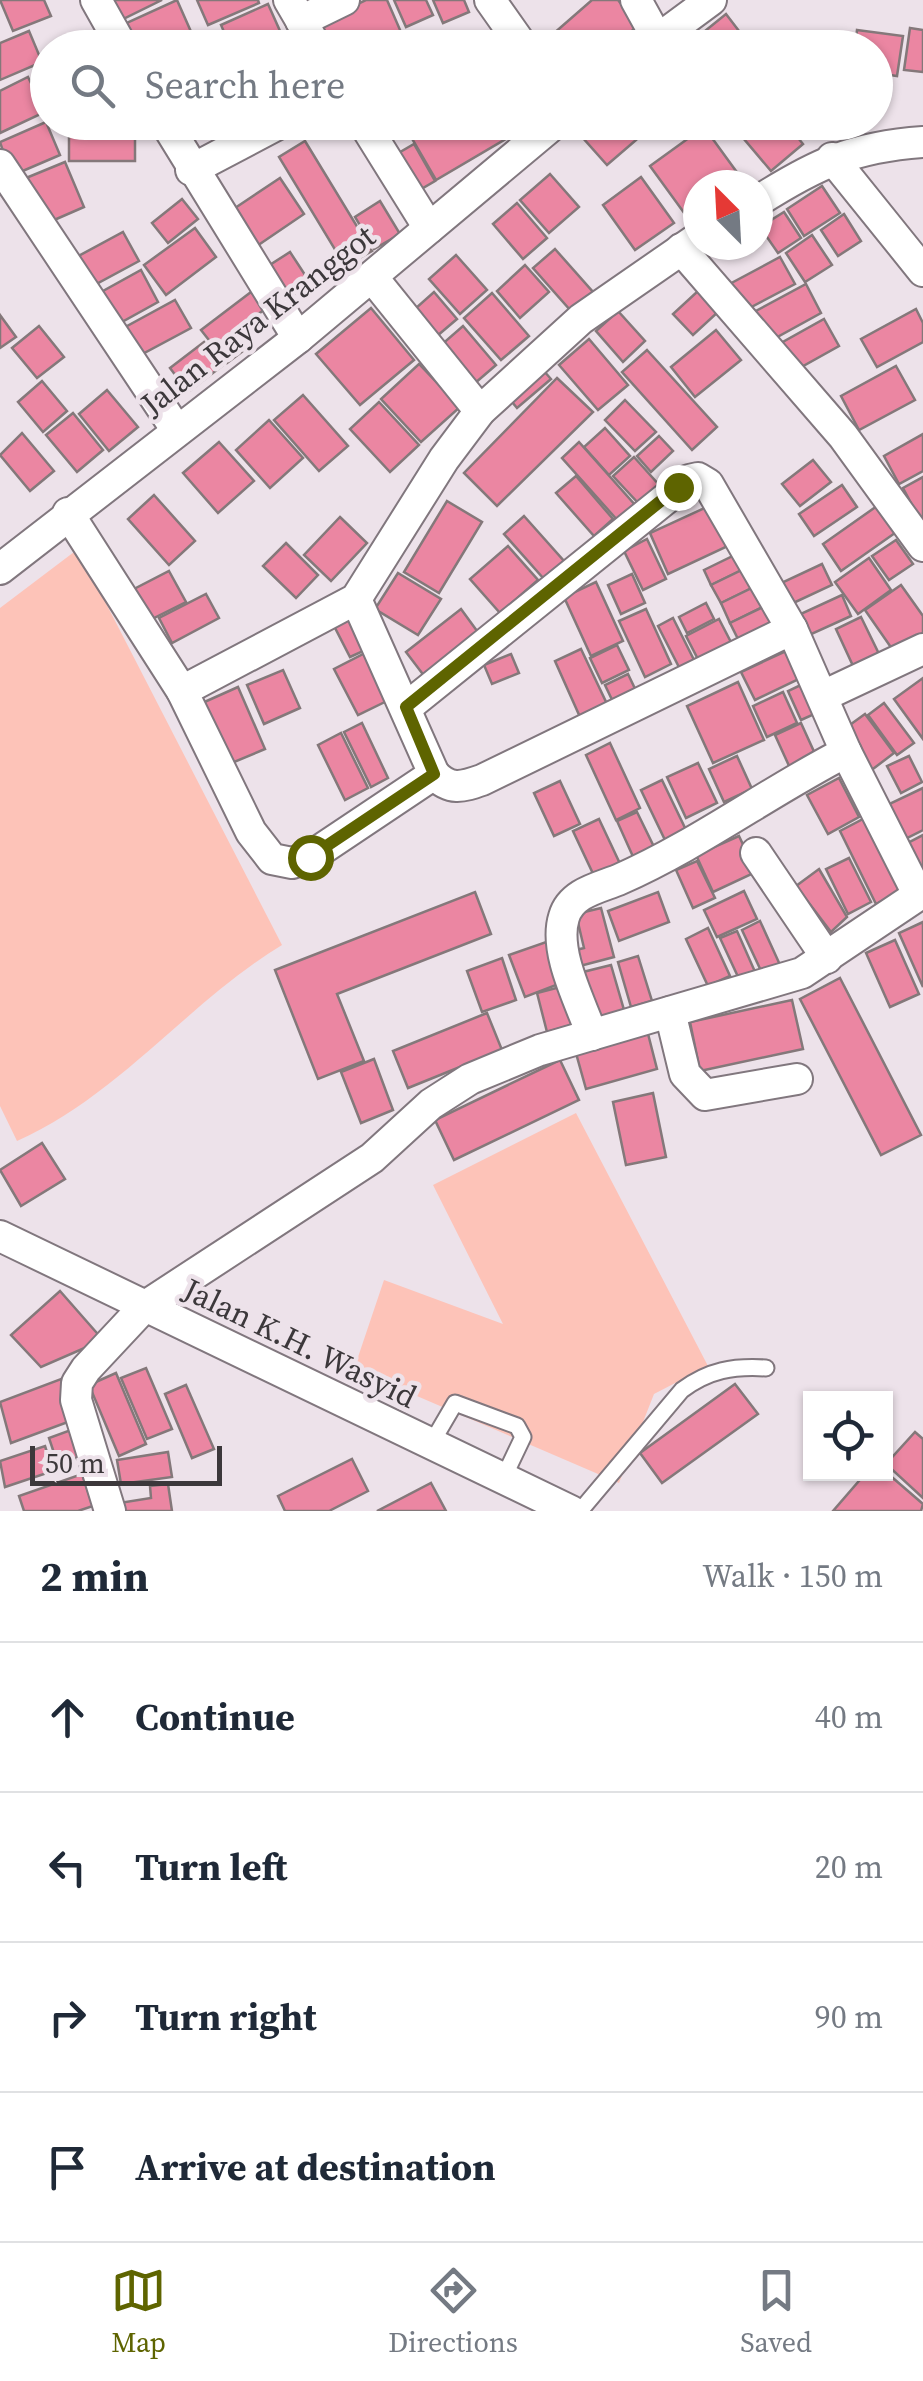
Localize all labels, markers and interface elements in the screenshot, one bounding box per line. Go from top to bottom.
search box [30,30,893,140]
icon: search [65,58,120,113]
text: Search here [145,59,345,111]
north arrow [683,170,773,260]
street label: Jalan Raya Kranggot [131,214,385,426]
route end [656,465,702,511]
route start [288,835,334,881]
street label: Jalan K.H. Wasyid [175,1267,424,1419]
map controls [803,1391,893,1481]
button: locate [803,1391,893,1481]
scale bar [30,1441,222,1486]
text: 50 m [45,1444,105,1482]
text: 2 min [40,1547,149,1605]
text: Walk · 150 m [702,1554,883,1598]
icon: ahead [40,1690,95,1745]
text: Continue [135,1691,295,1743]
text: 40 m [815,1695,883,1739]
icon: left [40,1840,95,1895]
text: Turn left [135,1841,287,1893]
text: 20 m [815,1845,883,1889]
icon: right [40,1990,95,2045]
text: Turn right [135,1991,317,2043]
text: 90 m [815,1995,883,2039]
icon: arrive [40,2140,95,2195]
text: Arrive at destination [135,2141,496,2193]
tab: Map [111,2263,166,2361]
tab: Directions [388,2263,518,2361]
tab: Saved [740,2263,812,2361]

